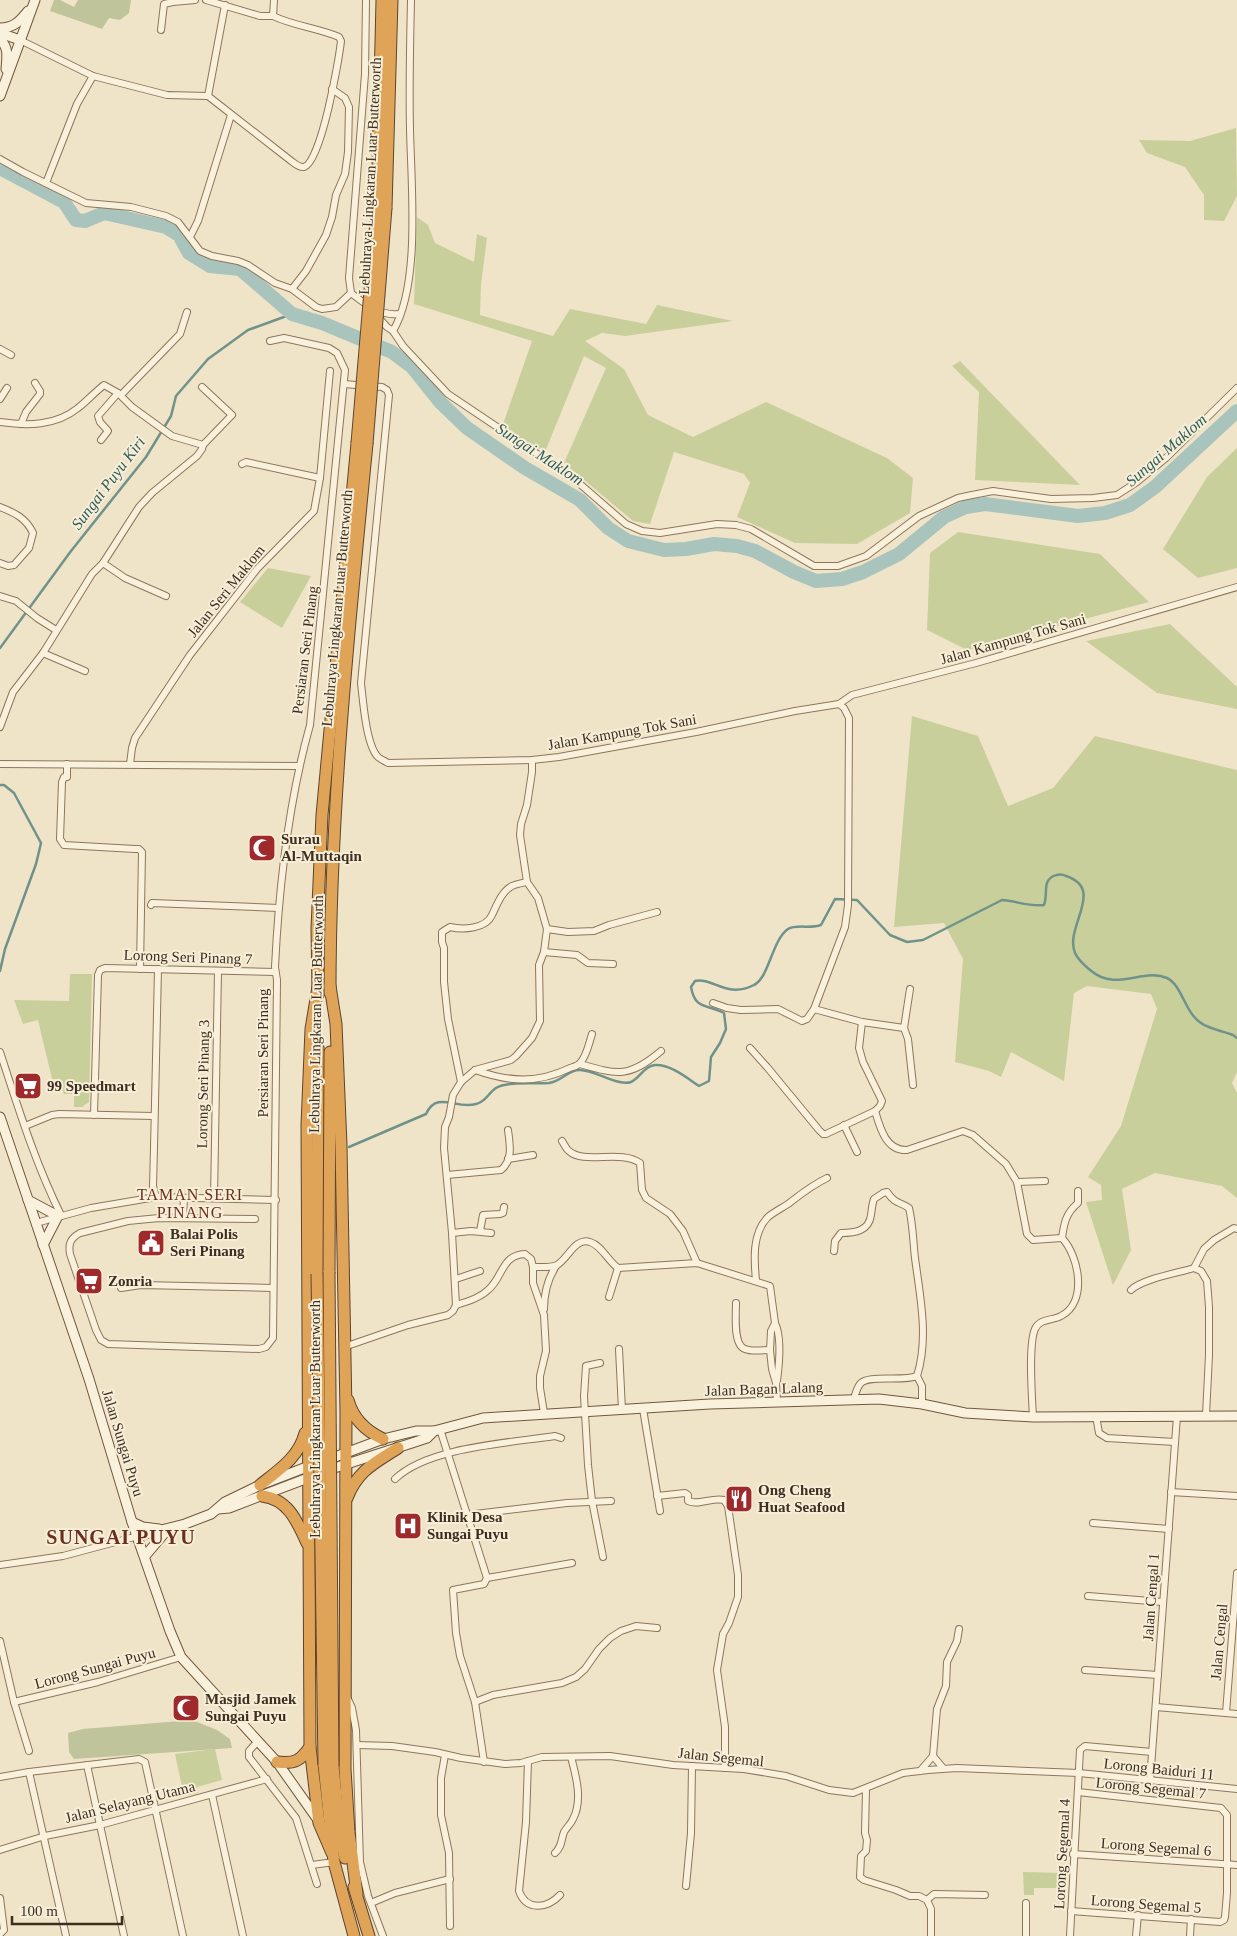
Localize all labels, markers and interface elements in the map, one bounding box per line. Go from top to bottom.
street label: Lebuhraya Lingkaran Luar Butterworth [356,56,384,295]
water label: Sungai Maklom [1122,410,1210,490]
water label: Sungai Maklom [493,419,587,489]
water label: Sungai Puyu Kiri [68,434,149,533]
street label: Lebuhraya Lingkaran Luar Butterworth [319,488,355,727]
street label: Jalan Seri Maklom [184,542,268,640]
street label: Persiaran Seri Pinang [289,584,321,715]
street label: Jalan Kampung Tok Sani [938,611,1088,667]
street label: Jalan Kampung Tok Sani [546,711,698,753]
place label: Surau Al-Muttaqin [281,831,362,864]
mosque icon: Surau Al-Muttaqin [247,833,277,863]
street label: Lebuhraya Lingkaran Luar Butterworth [306,894,326,1133]
street label: Lorong Seri Pinang 7 [123,947,253,967]
street label: Persiaran Seri Pinang [255,988,271,1118]
street label: Lorong Seri Pinang 3 [194,1019,212,1149]
supermarket icon: 99 Speedmart [13,1071,43,1101]
place label: 99 Speedmart [47,1078,136,1094]
district label: TAMAN SERI PINANG [137,1186,243,1221]
place label: Balai Polis Seri Pinang [170,1226,245,1259]
public building icon: Balai Polis Seri Pinang [136,1228,166,1258]
supermarket icon: Zonria [74,1266,104,1296]
place label: Zonria [108,1273,153,1289]
street label: Lebuhraya Lingkaran Luar Butterworth [307,1300,323,1538]
street label: Jalan Bagan Lalang [705,1379,824,1399]
street label: Jalan Sungai Puyu [99,1388,147,1499]
place label: Ong Cheng Huat Seafood [758,1482,846,1515]
restaurant icon: Ong Cheng Huat Seafood [724,1484,754,1514]
place label: Klinik Desa Sungai Puyu [427,1509,508,1542]
hospital icon: Klinik Desa Sungai Puyu [393,1511,423,1541]
district label: SUNGAI PUYU [46,1526,196,1548]
street label: Jalan Cengal 1 [1140,1552,1162,1642]
street label: Jalan Cengal [1208,1603,1230,1681]
street label: Lorong Sungai Puyu [33,1644,158,1692]
place label: Masjid Jamek Sungai Puyu [205,1691,297,1724]
mosque icon: Masjid Jamek Sungai Puyu [171,1693,201,1723]
street label: Jalan Segemal [677,1745,765,1769]
street label: Lorong Baiduri 11 [1103,1755,1215,1783]
street label: Lorong Segemal 7 [1095,1774,1207,1802]
street label: Jalan Selayang Utama [63,1778,197,1826]
street label: Lorong Segemal 4 [1051,1798,1073,1910]
street label: Lorong Segemal 6 [1100,1835,1212,1859]
street label: Lorong Segemal 5 [1090,1892,1202,1916]
scale bar [12,1894,122,1926]
text: 100 m [20,1903,58,1919]

